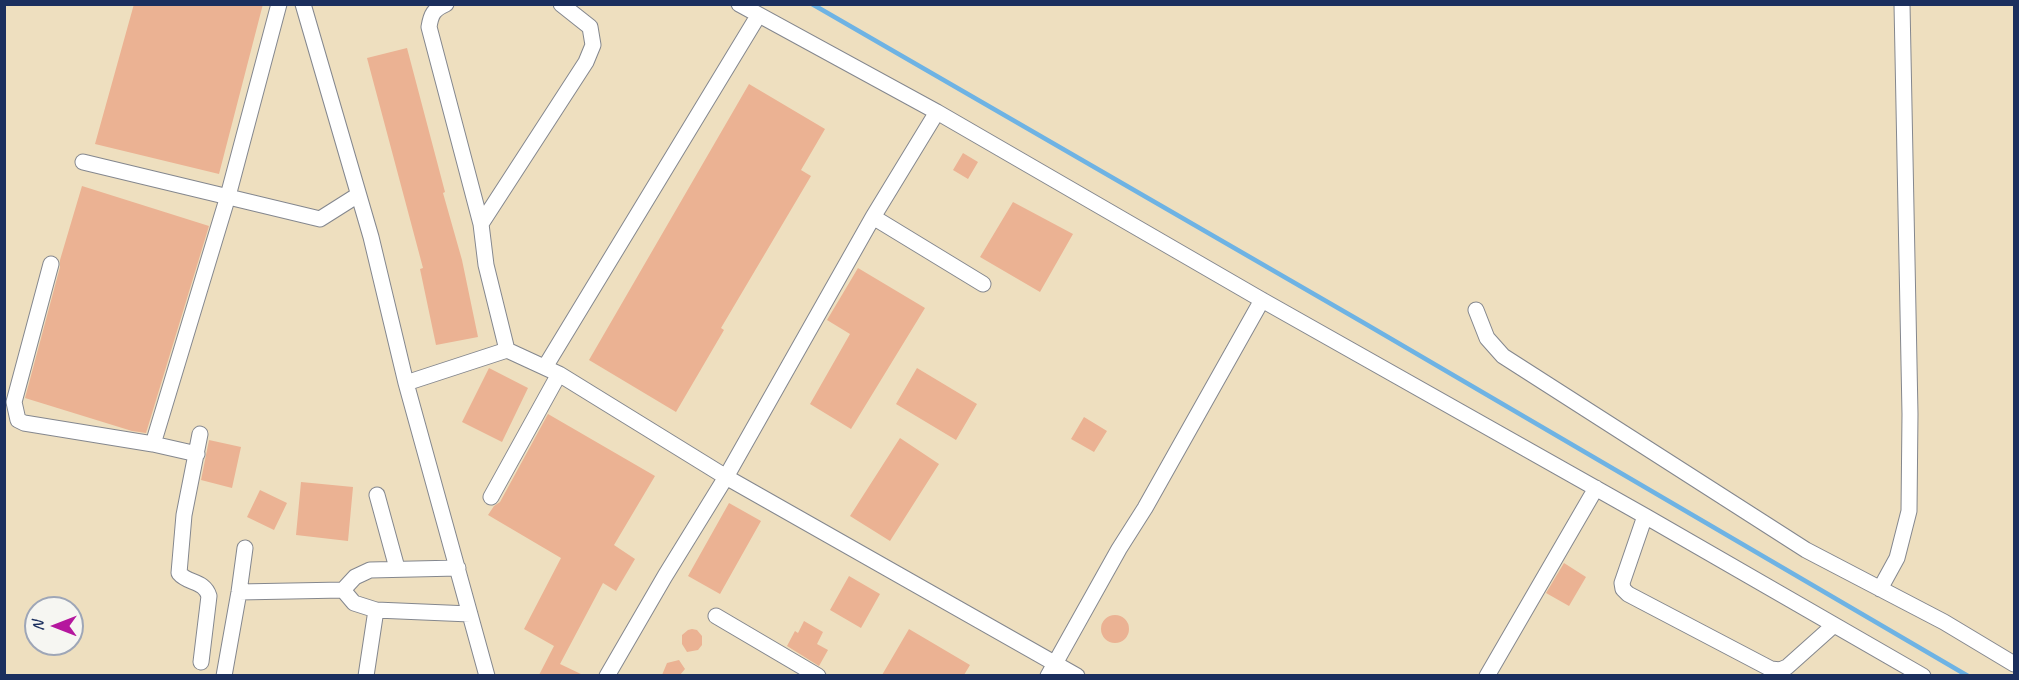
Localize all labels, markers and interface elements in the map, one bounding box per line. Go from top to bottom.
north arrow [24,596,84,656]
text: N [28,621,48,631]

